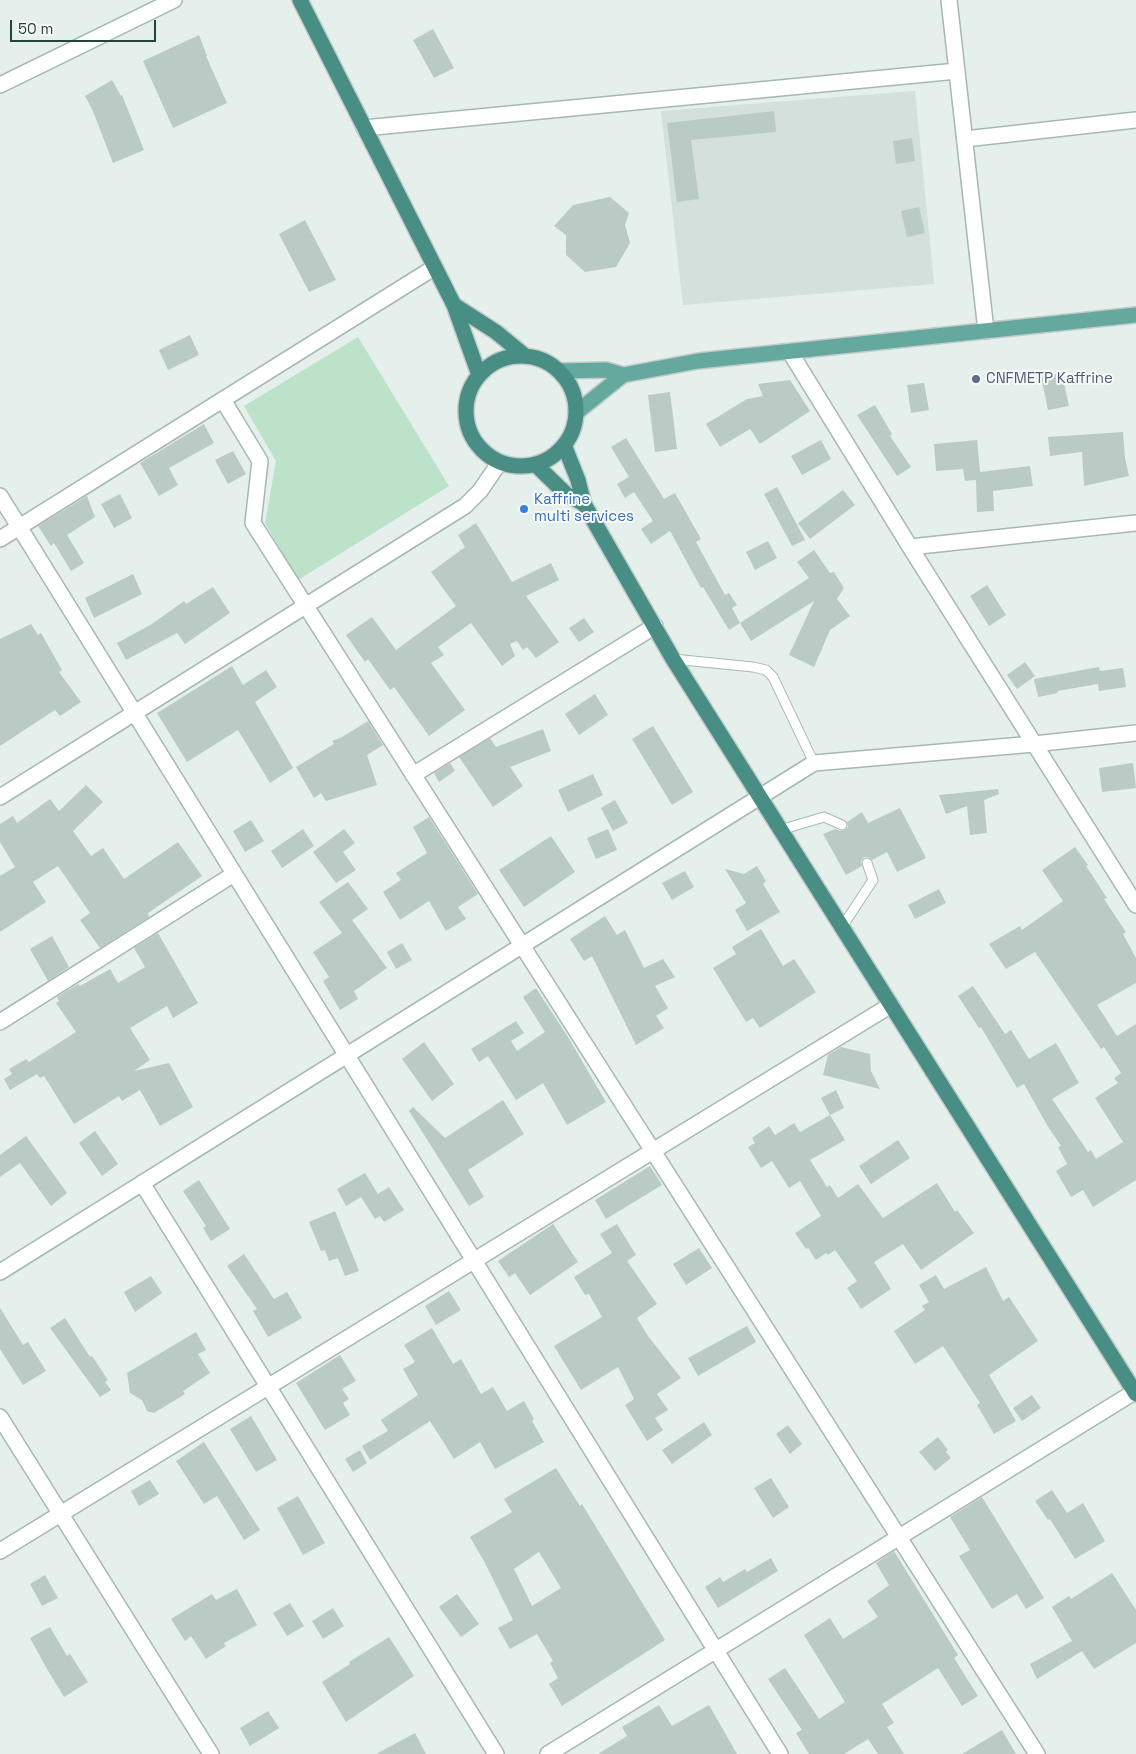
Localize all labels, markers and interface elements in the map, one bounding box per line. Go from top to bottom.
scale bar [12,10,159,42]
text: 50 m [18,19,53,38]
place label: CNFMETP Kaffrine [986,370,1113,388]
marker: CNFMETP Kaffrine [970,373,982,385]
place label: Kaffrine multi services [534,491,634,526]
marker: Kaffrine multi services [518,503,530,515]

